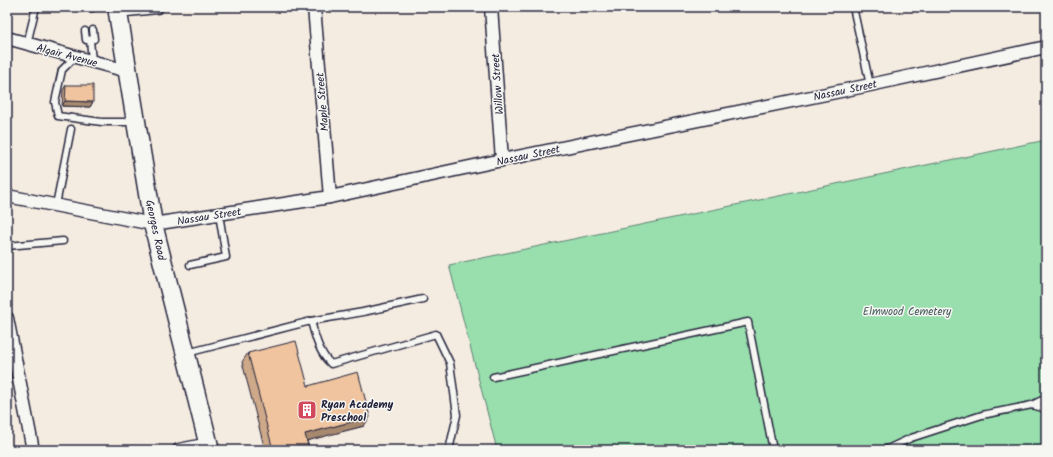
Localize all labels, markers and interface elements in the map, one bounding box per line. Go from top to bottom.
street label: Algair Avenue [34,39,99,73]
street label: Willow Street [487,52,509,115]
street label: Maple Street [311,71,335,132]
street label: Nassau Street [812,75,879,107]
street label: Nassau Street [495,140,562,172]
street label: Georges Road [140,198,170,263]
street label: Nassau Street [176,203,243,231]
park label: Elmwood Cemetery [863,303,952,321]
place label: Ryan Academy Preschool [321,396,393,427]
building icon: Ryan Academy Preschool [296,399,318,421]

